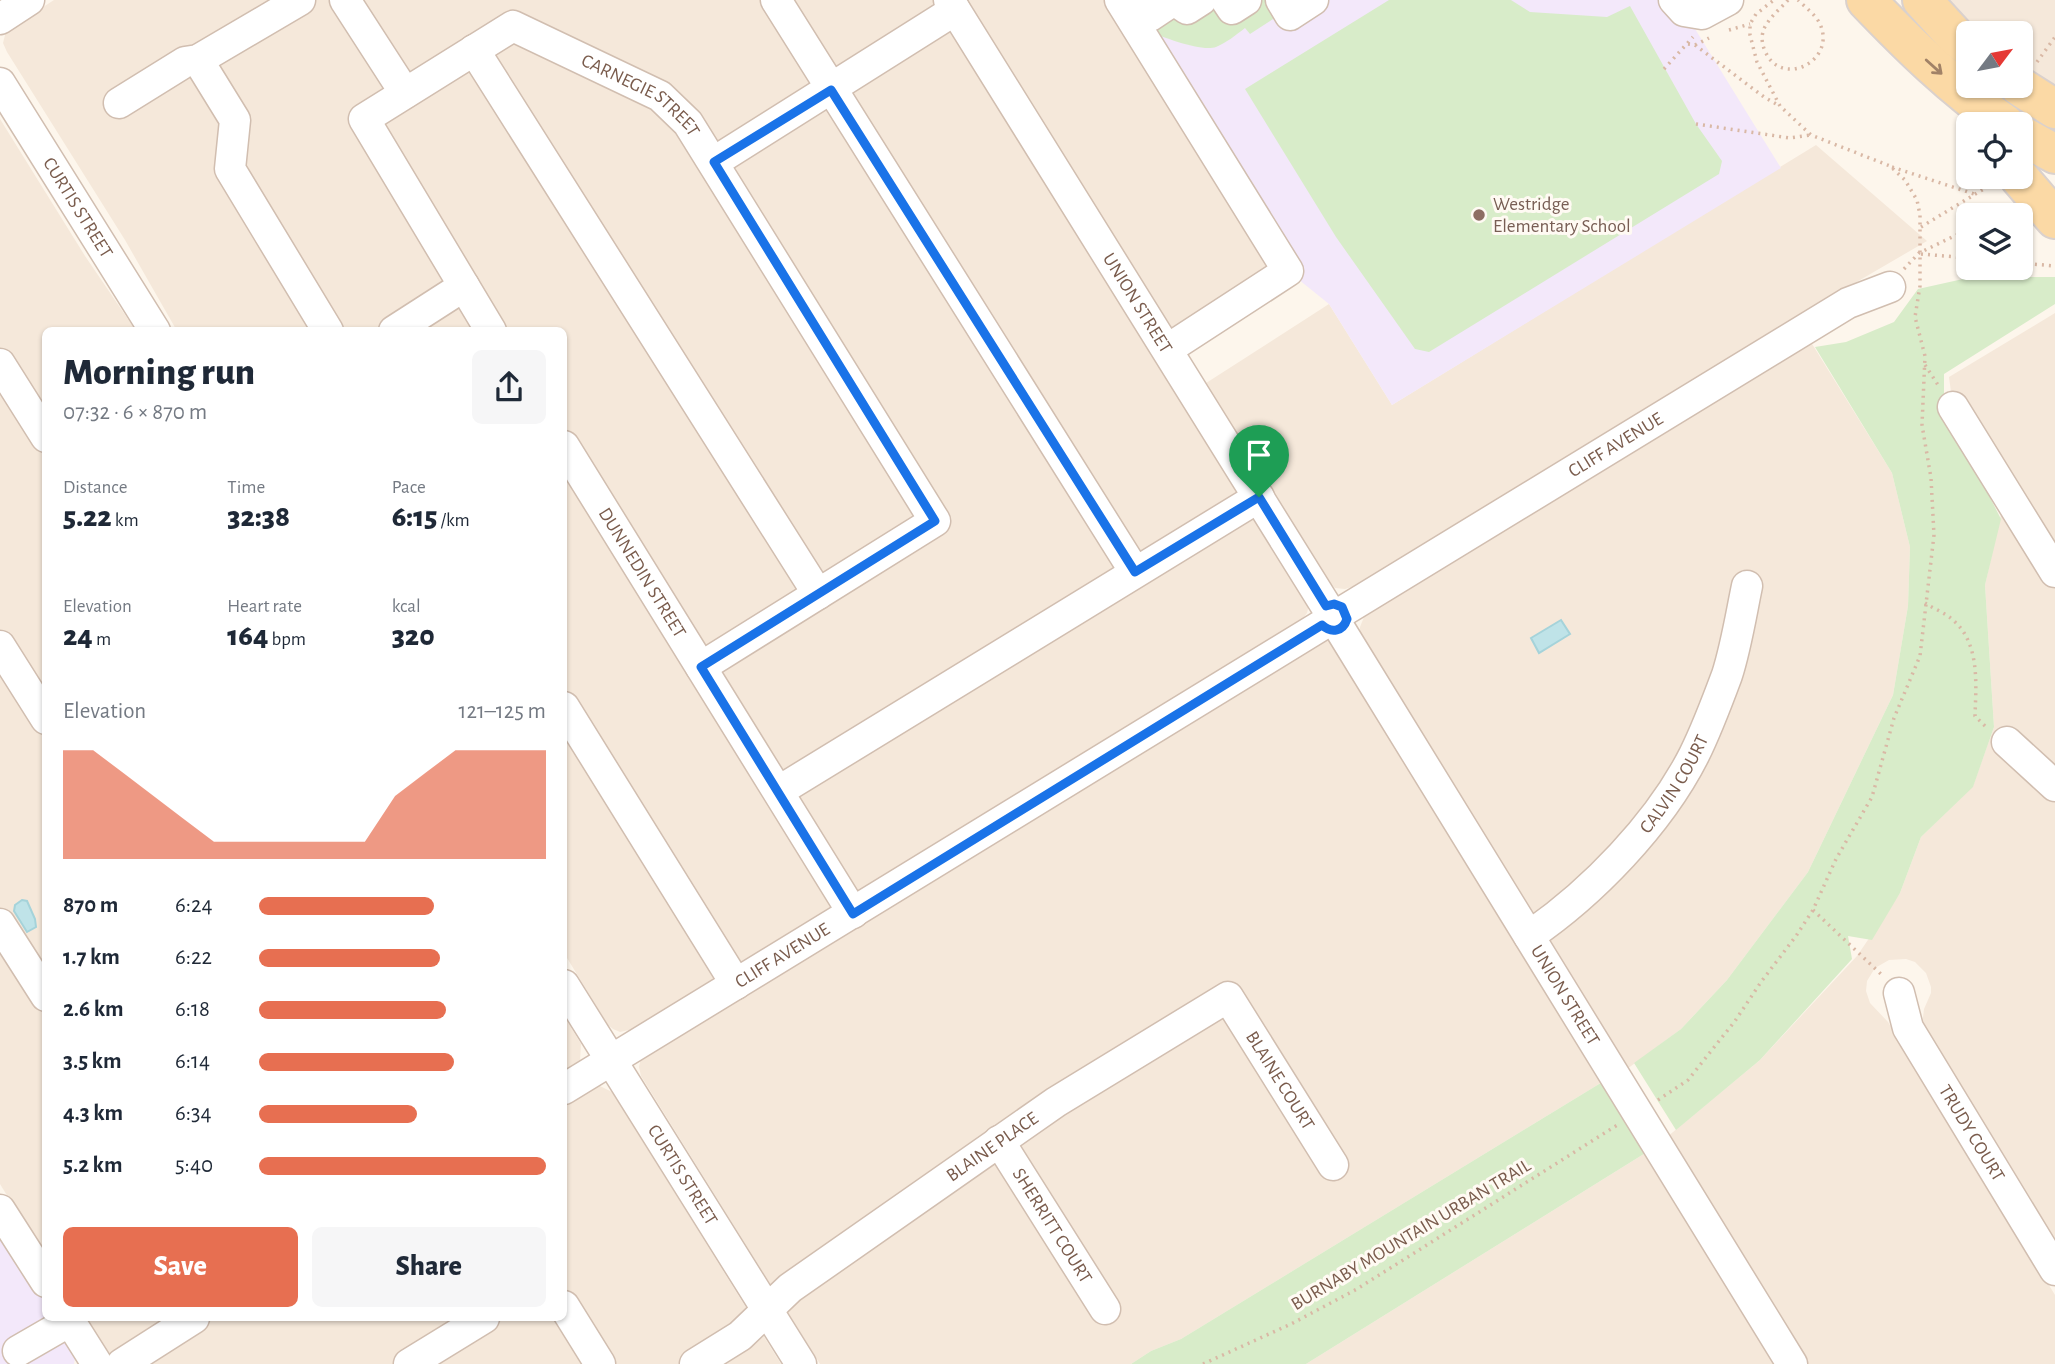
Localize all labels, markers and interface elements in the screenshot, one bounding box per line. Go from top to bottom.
north arrow [1956,21,2034,98]
map controls [1956,21,2033,280]
street label: CARNEGIE STREET [579,51,703,140]
one-way arrow [1925,58,1943,74]
button: locate [1956,112,2033,189]
street label: CURTIS STREET [40,154,116,261]
place label: Westridge Elementary School [1493,195,1631,236]
button: layers [1956,203,2033,280]
marker: Westridge Elementary School [1471,207,1487,223]
street label: UNION STREET [1099,250,1176,357]
button: share [472,350,546,424]
text: Morning run [63,354,255,392]
text: 07:32 · 6 × 870 m [63,401,207,424]
street label: CLIFF AVENUE [1565,409,1666,481]
pin [1229,425,1289,497]
icon: arrive [1240,436,1278,474]
text: Distance [63,478,127,497]
text: Time [227,478,265,497]
text: Pace [392,478,426,497]
text: 5.22 [63,502,112,532]
text: 32:38 [227,502,290,532]
text: 6:15 [392,502,437,532]
street label: DUNNEDIN STREET [595,504,690,641]
text: km [112,511,139,530]
text: /km [437,511,470,530]
text: Elevation [63,597,132,616]
text: Heart rate [227,597,302,616]
text: kcal [392,597,421,616]
text: 24 [63,621,93,651]
text: 164 [227,621,268,651]
text: 320 [392,621,435,651]
text: m [93,630,111,649]
text: bpm [268,630,306,649]
text: Elevation [63,700,146,723]
text: 121–125 m [459,700,546,723]
street label: CALVIN COURT [1636,732,1712,837]
text: 870 m [63,894,118,917]
text: 6:24 [175,894,213,917]
street label: CLIFF AVENUE [732,919,833,991]
street label: UNION STREET [1527,942,1603,1049]
text: 1.7 km [63,946,120,969]
text: 6:22 [175,946,212,969]
text: 2.6 km [63,998,124,1021]
text: 6:18 [175,998,210,1021]
street label: BLAINE COURT [1242,1028,1318,1133]
text: 3.5 km [63,1050,122,1073]
text: 6:14 [175,1050,210,1073]
street label: TRUDY COURT [1935,1081,2008,1185]
text: 4.3 km [63,1102,123,1125]
text: 6:34 [175,1102,212,1125]
street label: BLAINE PLACE [943,1108,1041,1185]
street label: CURTIS STREET [644,1121,721,1228]
text: 5.2 km [63,1154,122,1177]
text: 5:40 [175,1154,213,1177]
street label: BURNABY MOUNTAIN URBAN TRAIL [1288,1156,1534,1314]
street label: SHERRITT COURT [1009,1165,1096,1286]
button: Save [63,1227,298,1307]
button: Share [312,1227,546,1307]

